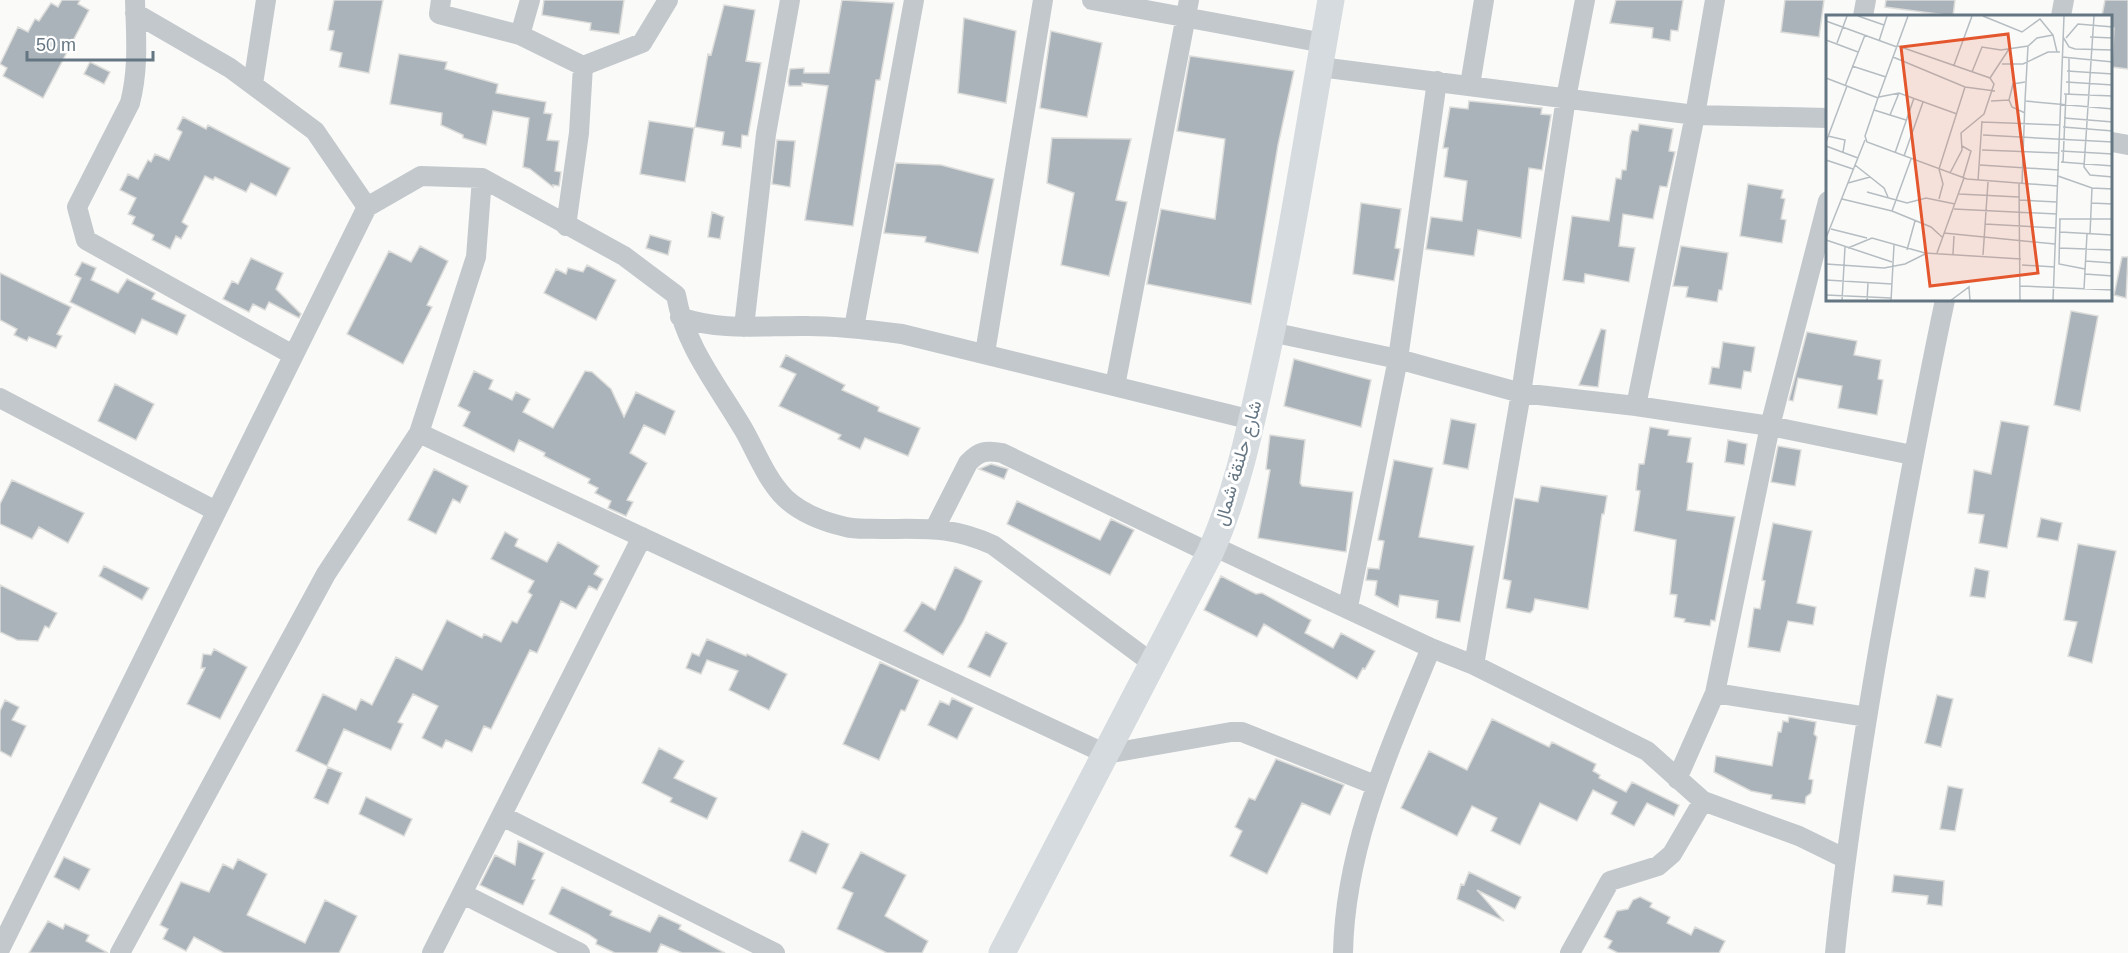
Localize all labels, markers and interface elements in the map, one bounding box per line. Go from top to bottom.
inset map [1826,15,2113,302]
scale bar [27,24,153,62]
text: 50 m [36,35,76,55]
street label: شارع حلنقة شمال [1211,398,1267,528]

